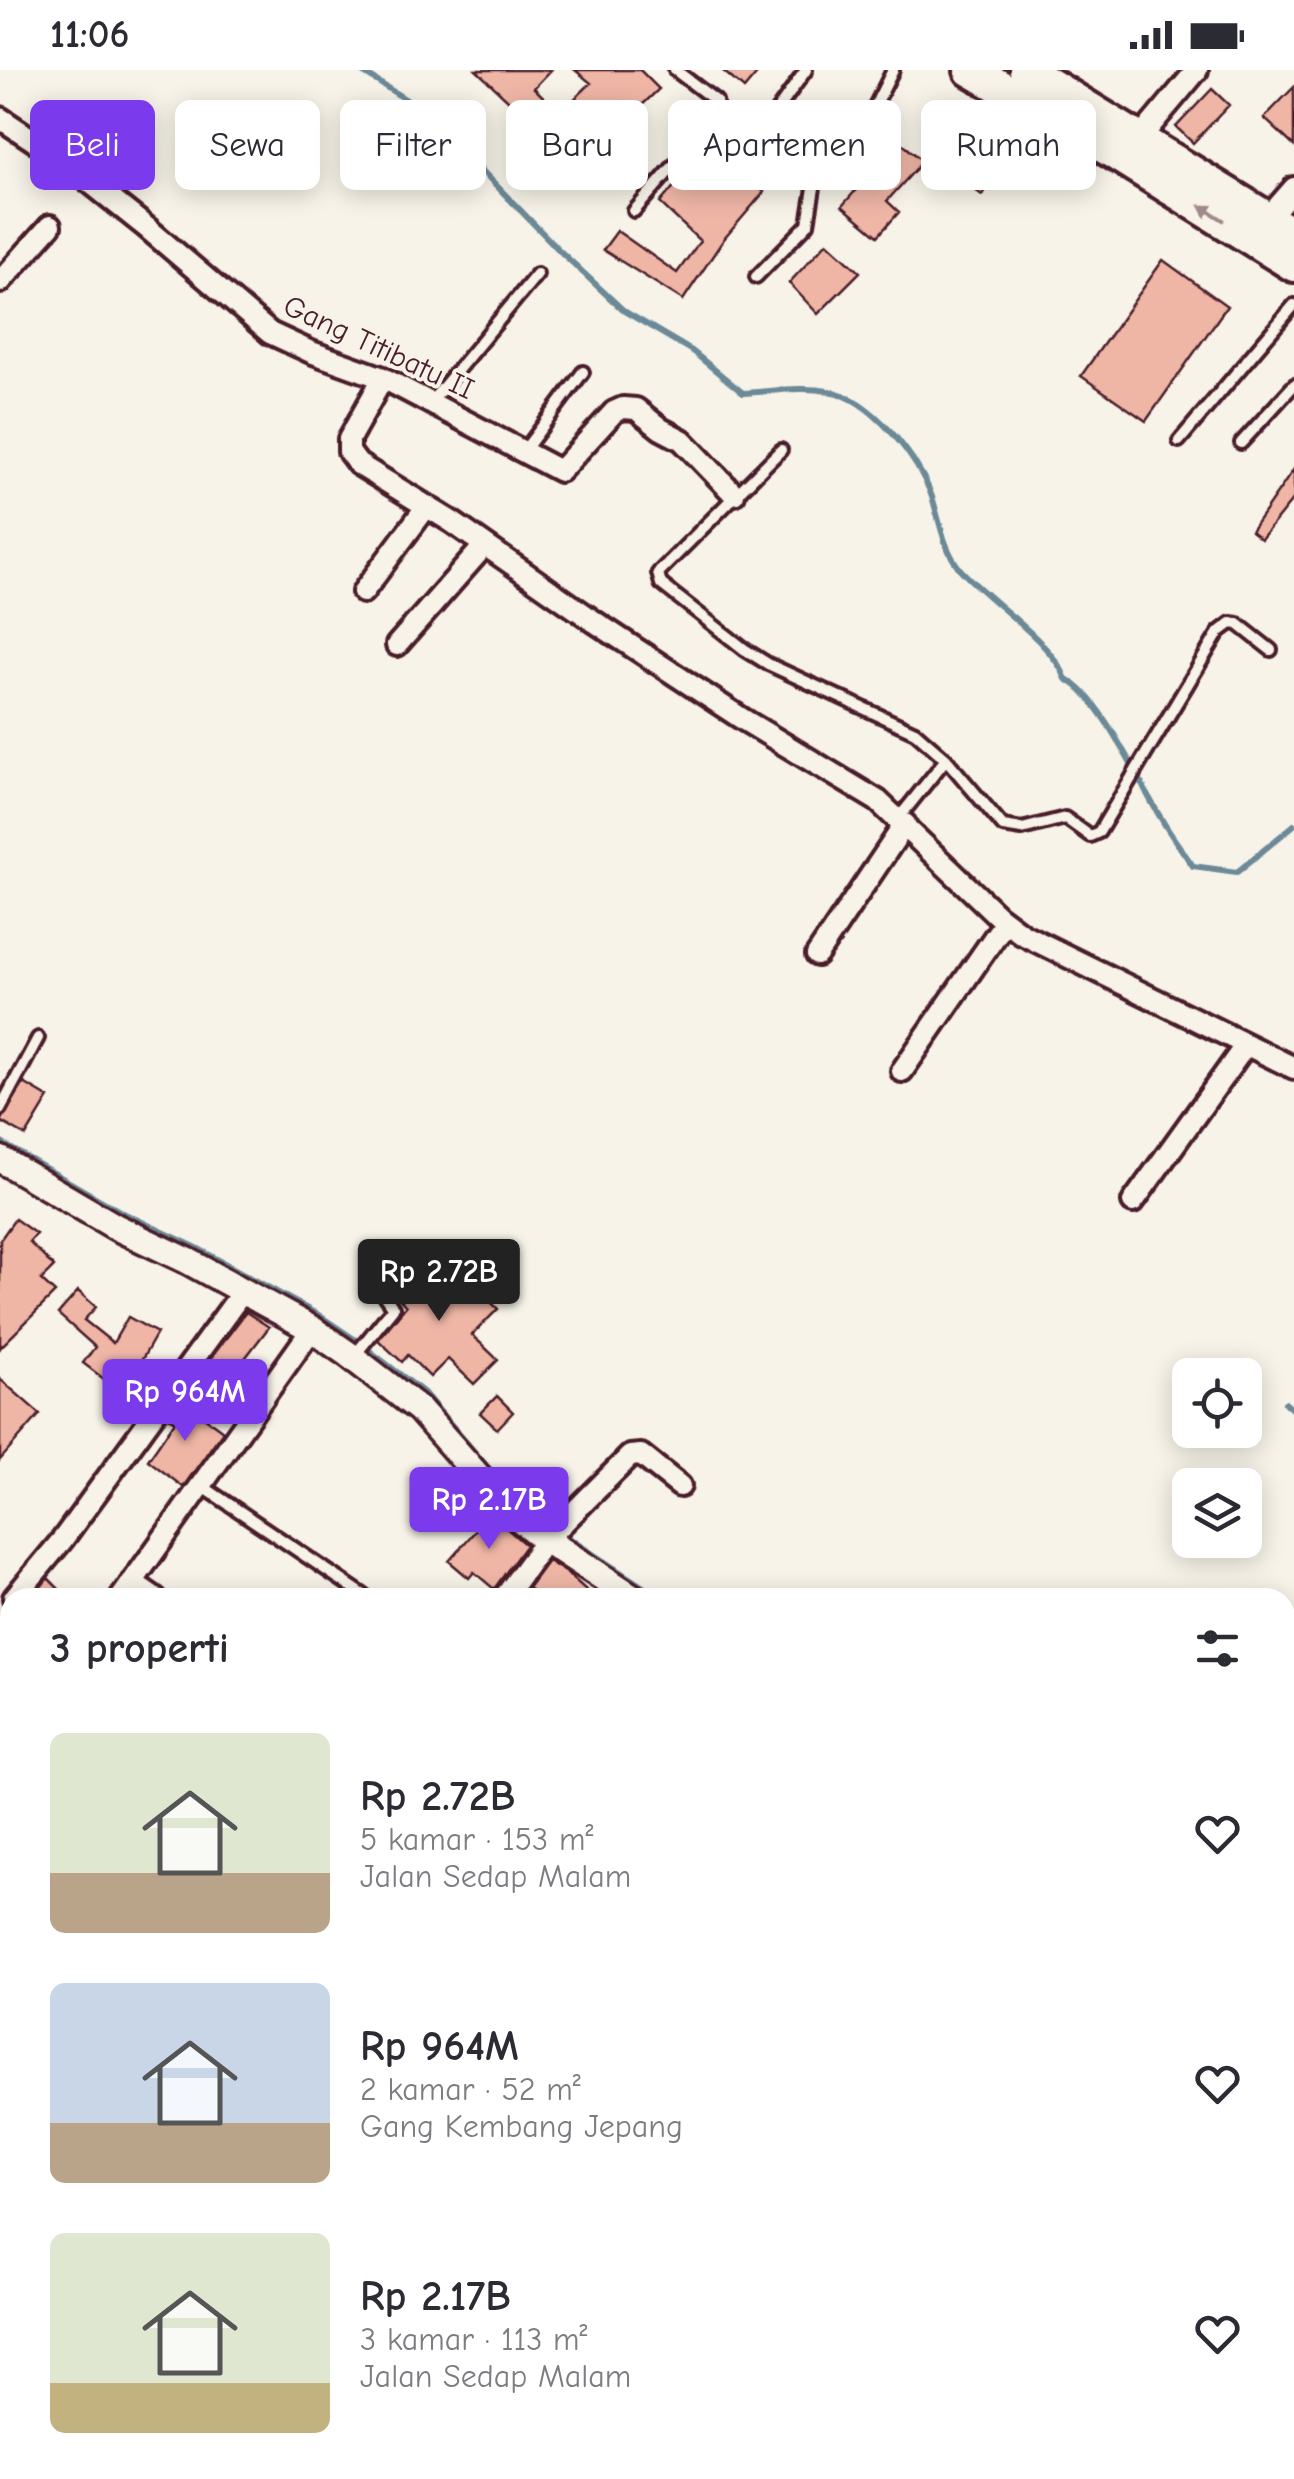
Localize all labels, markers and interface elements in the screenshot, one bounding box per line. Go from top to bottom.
text: 11:06 [50,13,129,57]
chip: Beli [30,100,155,190]
chip: Sewa [175,100,320,190]
chip: Filter [340,100,486,190]
chip: Baru [506,100,648,190]
chip: Apartemen [668,100,901,190]
chip: Rumah [921,100,1096,190]
one-way arrow [1198,204,1226,222]
street label: Gang Titibatu II [278,288,480,407]
pin: Rp 2.72B [336,1239,542,1324]
text: Rp 2.72B [380,1253,498,1290]
map controls [1172,1358,1262,1558]
button: locate [1172,1358,1262,1448]
pin: Rp 964M [93,1359,277,1444]
text: Rp 964M [125,1373,246,1410]
pin: Rp 2.17B [386,1467,592,1552]
button: layers [1172,1468,1262,1558]
text: Rp 2.17B [432,1481,546,1518]
icon: filters [1190,1621,1245,1676]
text: 3 properti [50,1624,229,1673]
text: Rp 2.72B [360,1772,515,1821]
icon: home [130,1773,250,1893]
icon: heart [1190,1806,1245,1861]
text: 5 kamar · 153 m² [360,1821,593,1858]
text: Jalan Sedap Malam [360,1858,631,1895]
text: Rp 964M [360,2022,519,2071]
icon: home [130,2023,250,2143]
icon: heart [1190,2056,1245,2111]
text: 2 kamar · 52 m² [360,2071,581,2108]
text: Gang Kembang Jepang [360,2108,683,2145]
text: Rp 2.17B [360,2272,511,2321]
icon: home [130,2273,250,2393]
icon: heart [1190,2306,1245,2361]
text: 3 kamar · 113 m² [360,2321,588,2358]
text: Jalan Sedap Malam [360,2358,631,2395]

